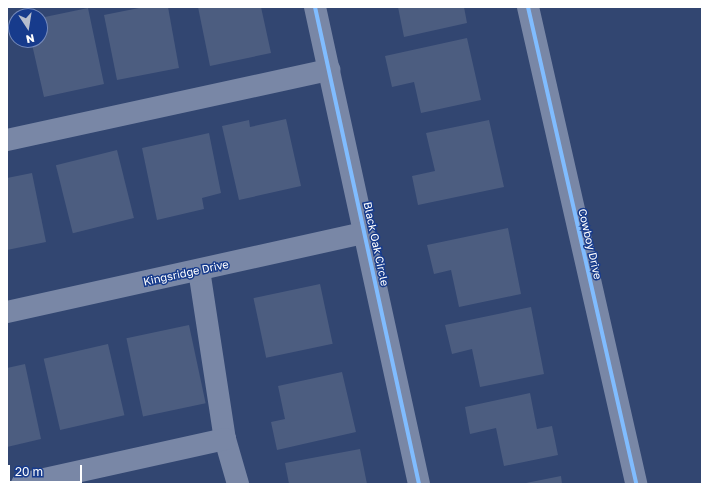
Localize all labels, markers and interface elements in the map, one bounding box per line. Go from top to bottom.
north arrow [8,8,48,48]
text: N [25,32,36,46]
street label: Black Oak Circle [361,201,391,287]
street label: Cowboy Drive [575,207,605,281]
street label: Kingsridge Drive [142,257,230,289]
scale bar [10,457,84,483]
text: 20 m [15,464,43,479]

